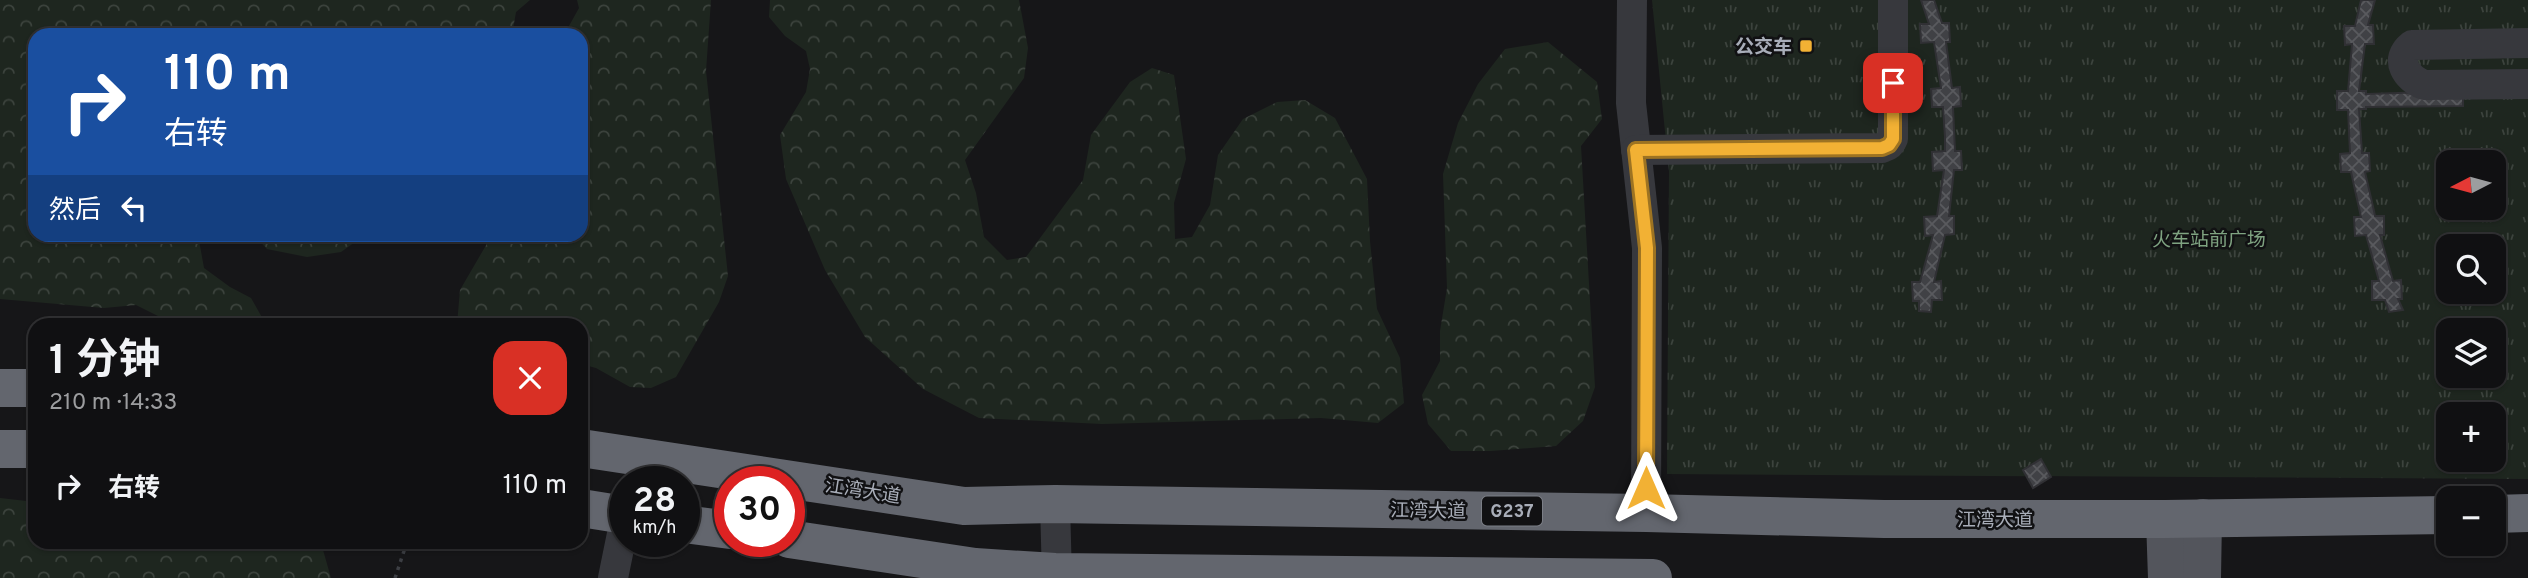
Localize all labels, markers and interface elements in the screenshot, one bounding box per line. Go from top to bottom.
place label: 公交车 [1735,36,1792,60]
marker: 公交车 [1798,38,1814,54]
text: 110 m [164,46,291,108]
pin [1863,53,1923,113]
icon: right [49,56,140,147]
icon: arrive [1874,64,1912,102]
text: 右转 [164,116,228,156]
north arrow [2436,150,2506,220]
map controls [2436,150,2506,556]
icon: left [115,189,153,227]
text: 然后 [49,195,101,228]
park label: 火车站前广场 [2152,229,2266,253]
button: search [2436,234,2506,304]
button: layers [2436,318,2506,388]
text: 1 分钟 [49,336,160,389]
button: close [493,341,567,415]
text: 210 m · 14:33 [49,389,177,418]
button: + [2436,402,2506,472]
position arrow [1609,451,1683,525]
speed limit sign: 30 [714,466,805,557]
icon: right [49,467,87,505]
text: 110 m [503,470,567,503]
text: 右转 [108,473,160,506]
street label: 江湾大道 [823,474,902,510]
text: 28 [633,480,676,524]
button: − [2436,486,2506,556]
road number: G237 [1482,496,1542,526]
street label: 江湾大道 [1390,499,1466,525]
street label: 江湾大道 [1957,509,2033,533]
text: km/h [633,517,676,540]

